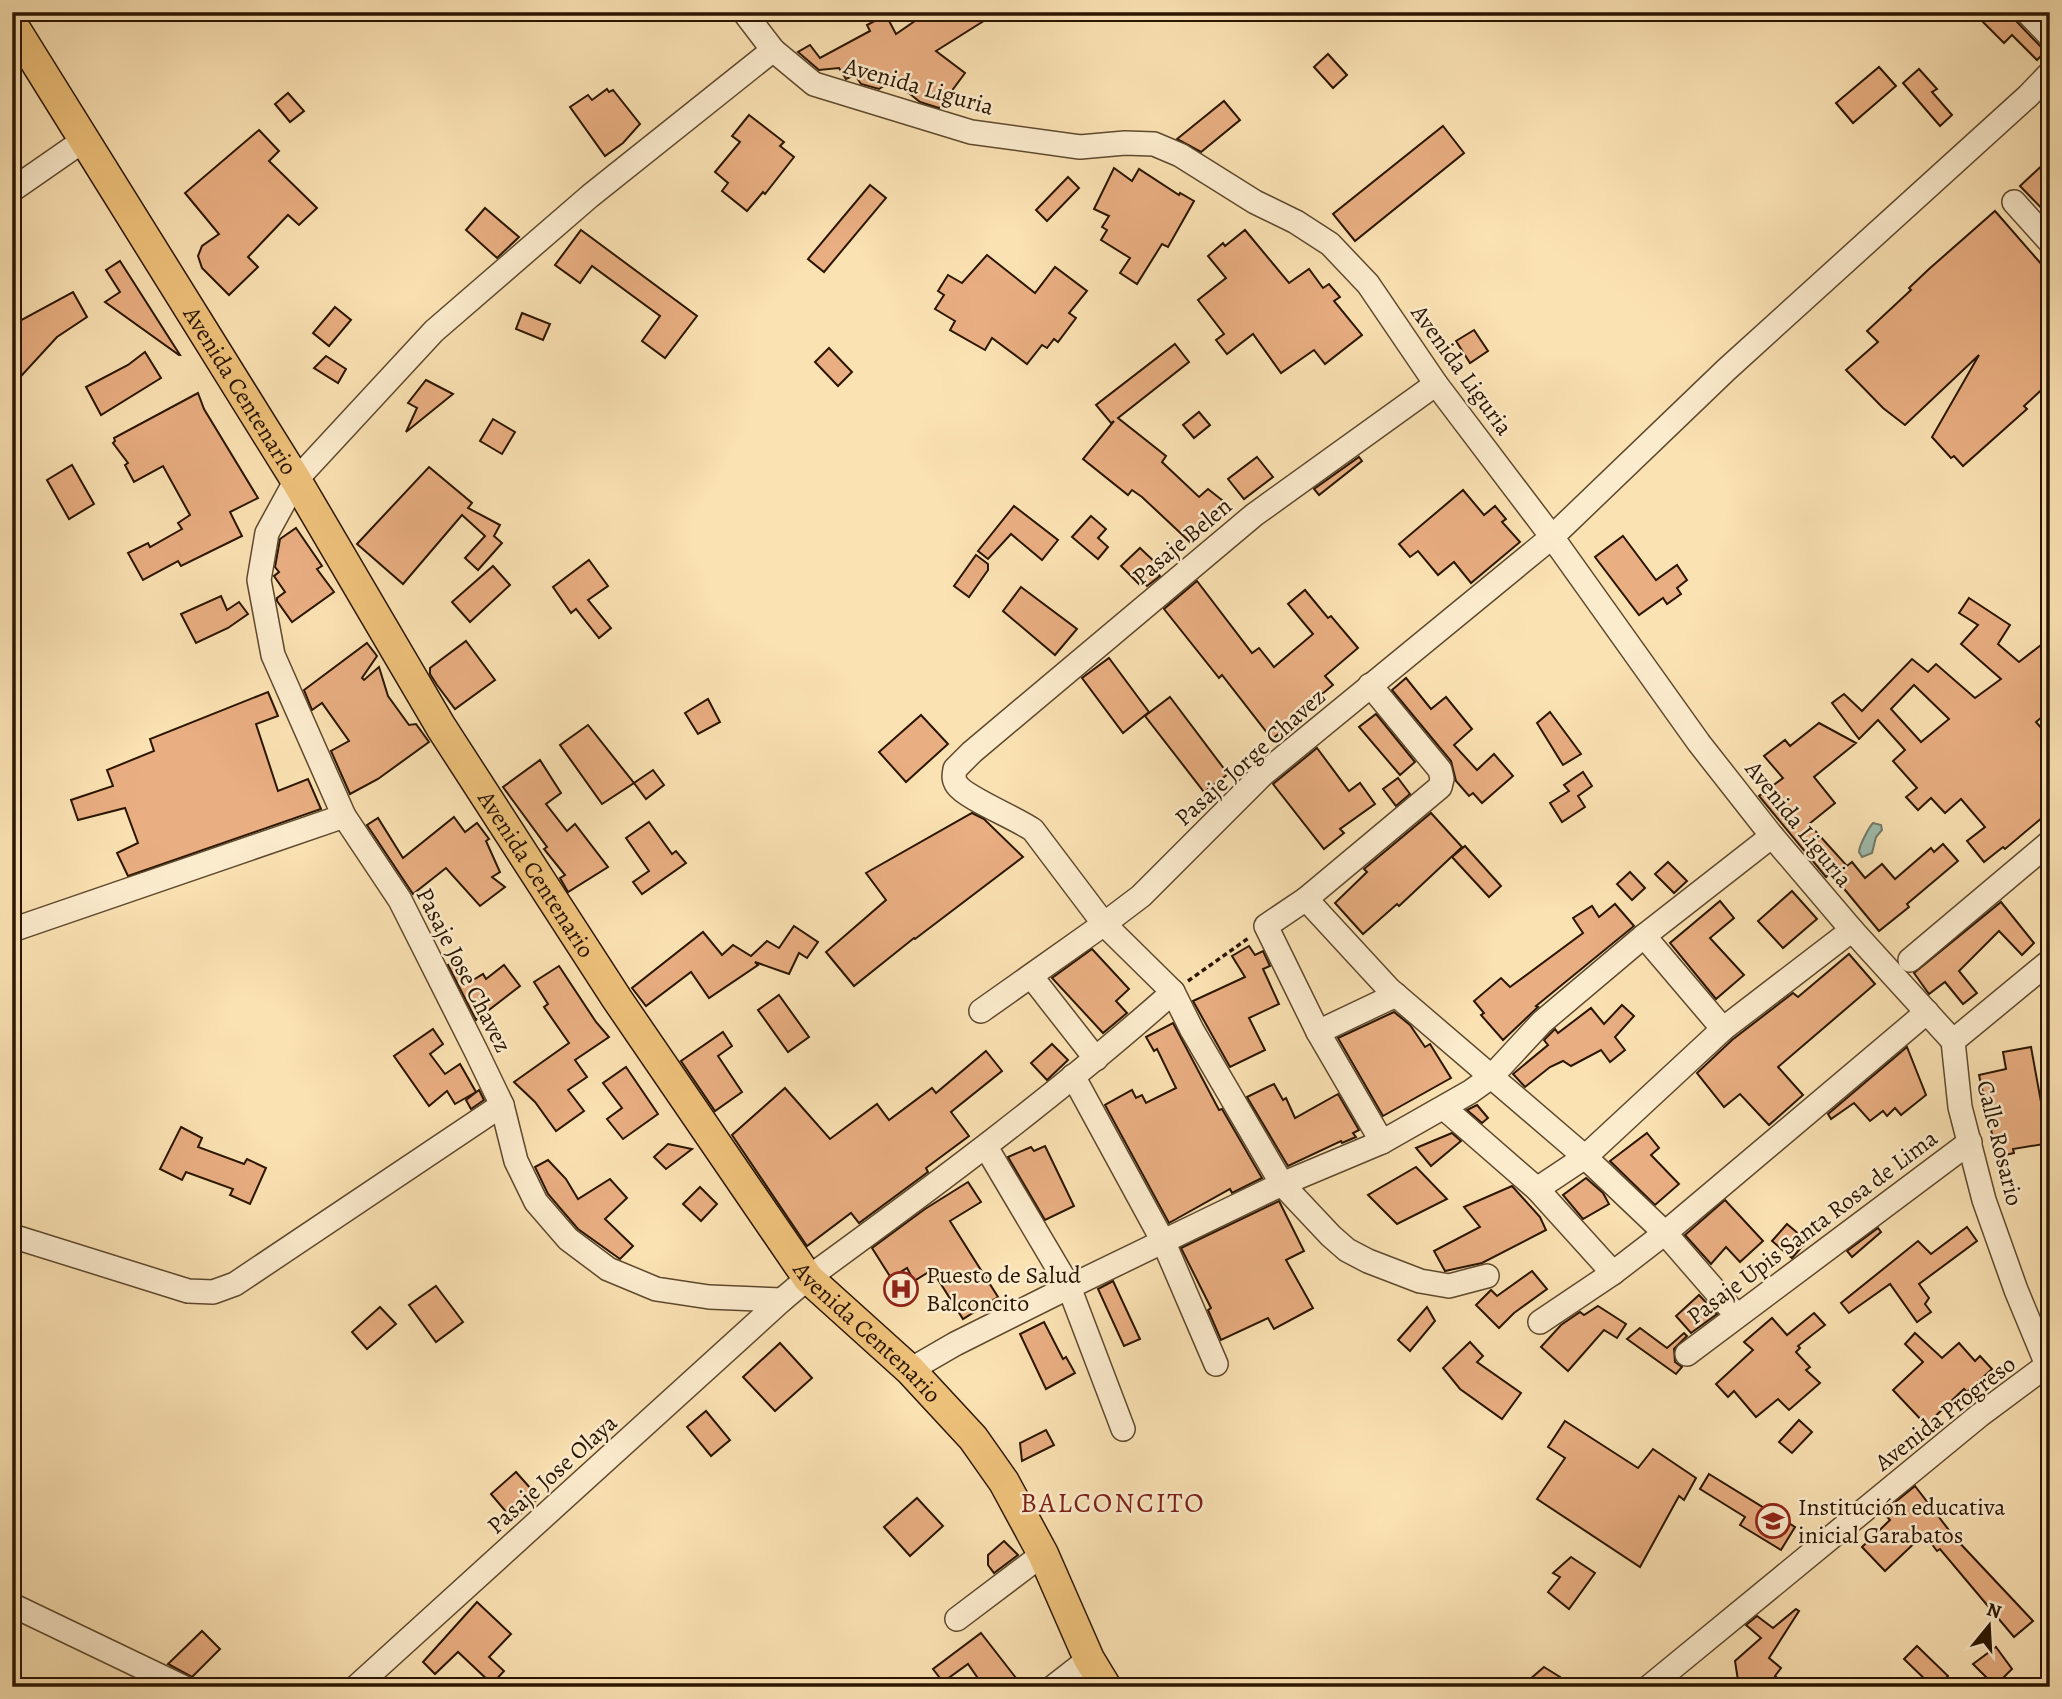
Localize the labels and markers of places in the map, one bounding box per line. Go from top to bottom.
place label: Puesto de Salud Balconcito [926,1259,1081,1319]
hospital icon: Puesto de Salud Balconcito [882,1270,920,1308]
place label: Institución educativa inicial Garabatos [1798,1491,2006,1551]
school or university icon: Institución educativa inicial Garabatos [1754,1502,1792,1540]

